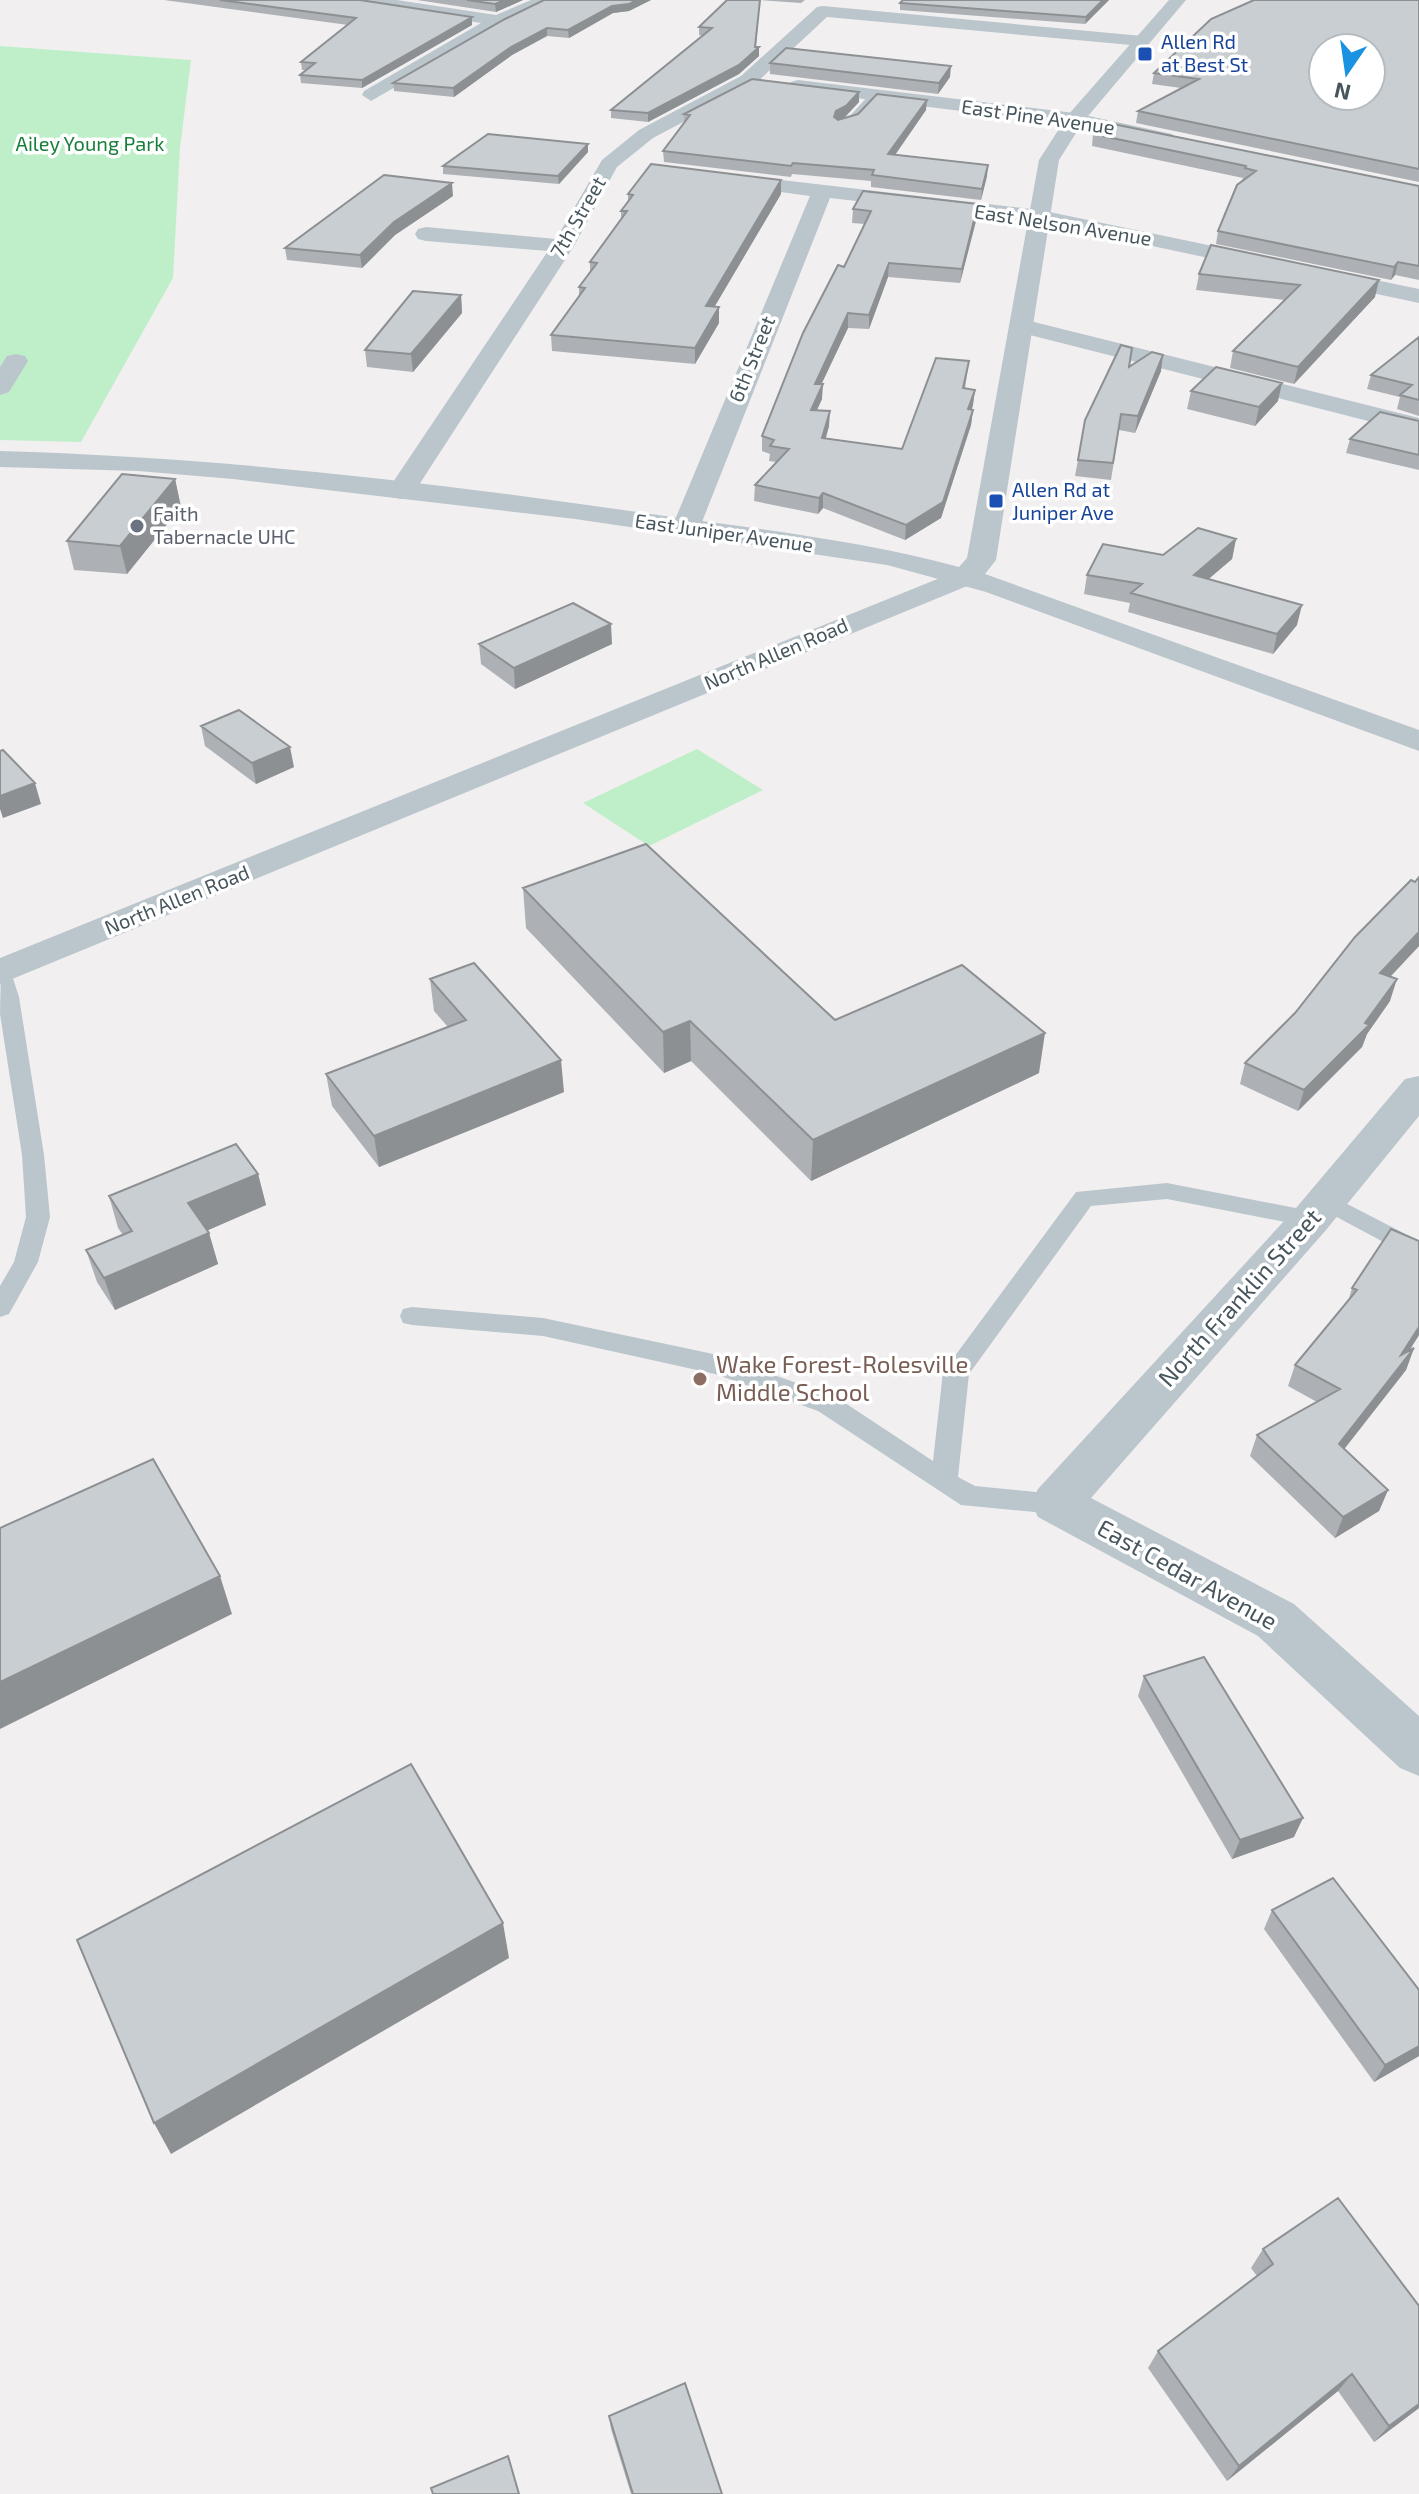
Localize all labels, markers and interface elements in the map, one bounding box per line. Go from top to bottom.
place label: Allen Rd at Best St [1161,29,1249,76]
north arrow [1307,32,1387,112]
marker: Allen Rd at Best St [1136,45,1154,63]
text: N [1332,78,1353,107]
street label: East Pine Avenue [960,93,1116,139]
park label: Ailey Young Park [15,131,165,155]
street label: 7th Street [544,171,610,261]
street label: East Nelson Avenue [973,198,1154,250]
street label: 6th Street [723,312,779,405]
place label: Allen Rd at Juniper Ave [1012,477,1114,524]
marker: Allen Rd at Juniper Ave [987,492,1005,510]
place label: Faith Tabernacle UHC [153,501,295,548]
street label: East Juniper Avenue [633,508,815,556]
marker: Faith Tabernacle UHC [128,517,146,535]
street label: North Allen Road [700,612,851,694]
street label: North Allen Road [101,859,252,939]
street label: North Franklin Street [1151,1202,1326,1392]
place label: Wake Forest-Rolesville Middle School [716,1349,968,1406]
marker: Wake Forest-Rolesville Middle School [691,1370,709,1388]
street label: East Cedar Avenue [1093,1512,1283,1635]

